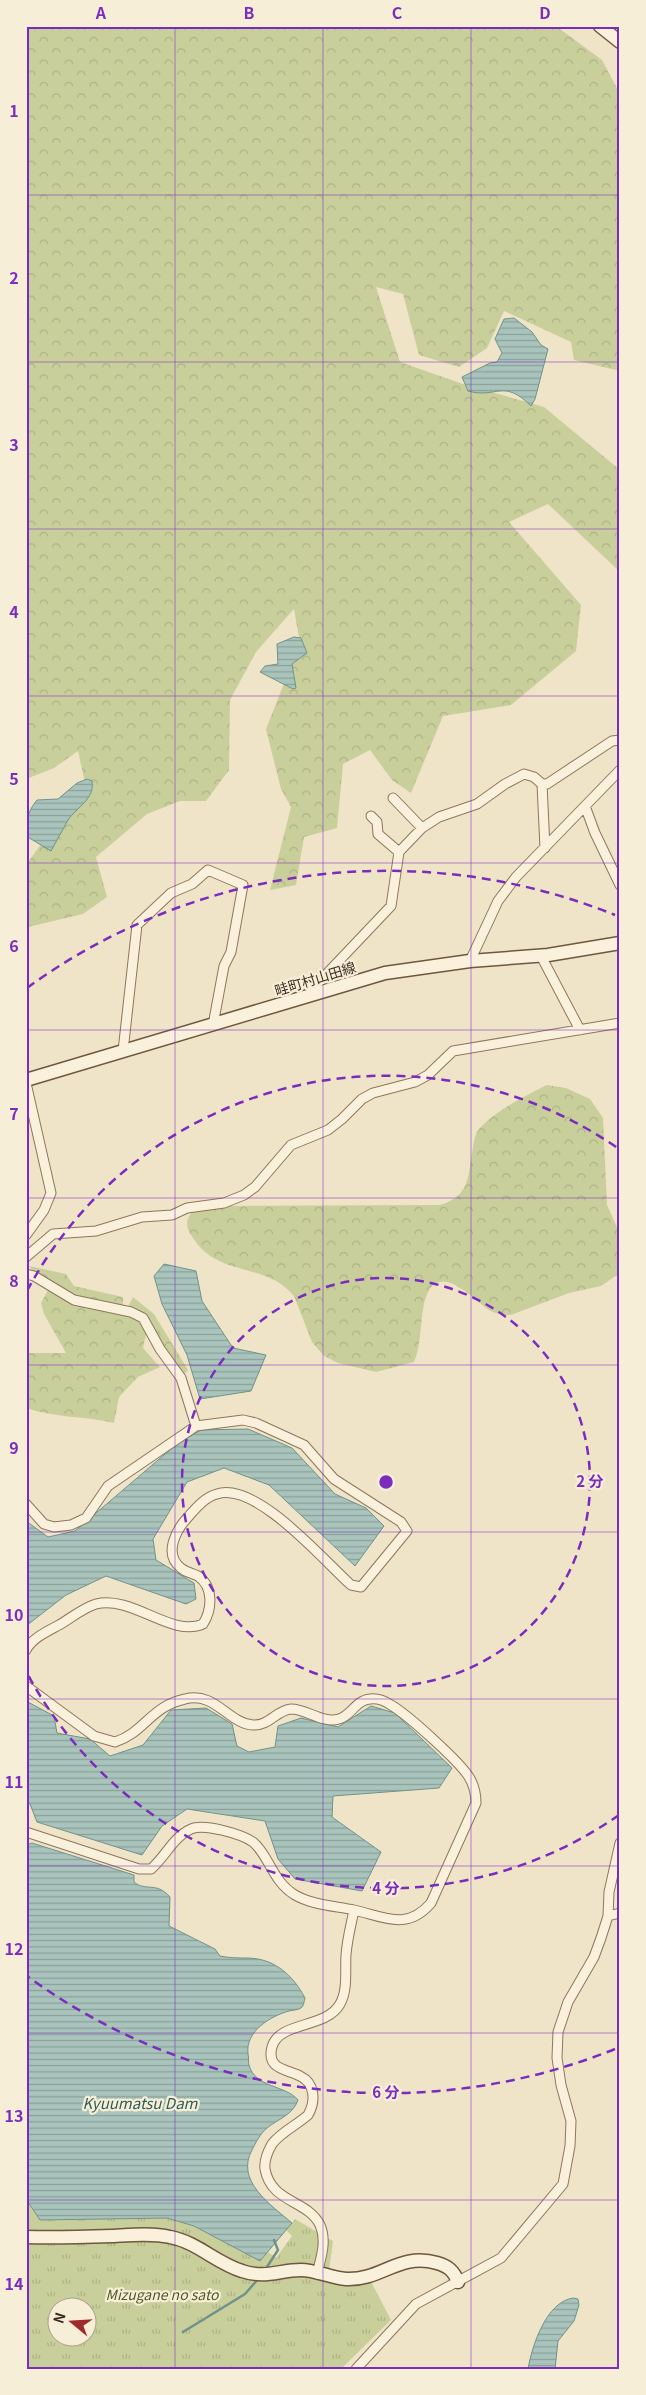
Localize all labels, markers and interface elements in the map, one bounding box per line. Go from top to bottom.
text: A [95,0,107,24]
text: B [244,0,255,24]
text: C [392,0,403,24]
text: D [539,0,551,24]
text: 1 [9,98,19,122]
text: 2 [9,265,19,289]
text: 3 [9,432,19,456]
text: 4 [9,599,19,623]
text: 5 [9,766,19,790]
text: 6 [9,933,19,957]
street label: 畦町村山田線 [272,956,358,1000]
text: 7 [9,1101,19,1125]
text: 8 [9,1268,19,1292]
text: 9 [9,1435,19,1459]
text: 2 分 [576,1470,604,1491]
centre of rings [377,1473,395,1491]
text: 10 [5,1602,23,1626]
text: 11 [5,1769,23,1793]
text: 4 分 [372,1877,400,1898]
text: 12 [5,1936,23,1960]
text: 6 分 [372,2081,400,2102]
water label: Kyuumatsu Dam [83,2092,199,2113]
text: 13 [5,2103,23,2127]
text: 14 [5,2271,23,2295]
park label: Mizugane no sato [106,2284,219,2304]
north arrow [48,2298,98,2348]
text: N [48,2310,70,2326]

